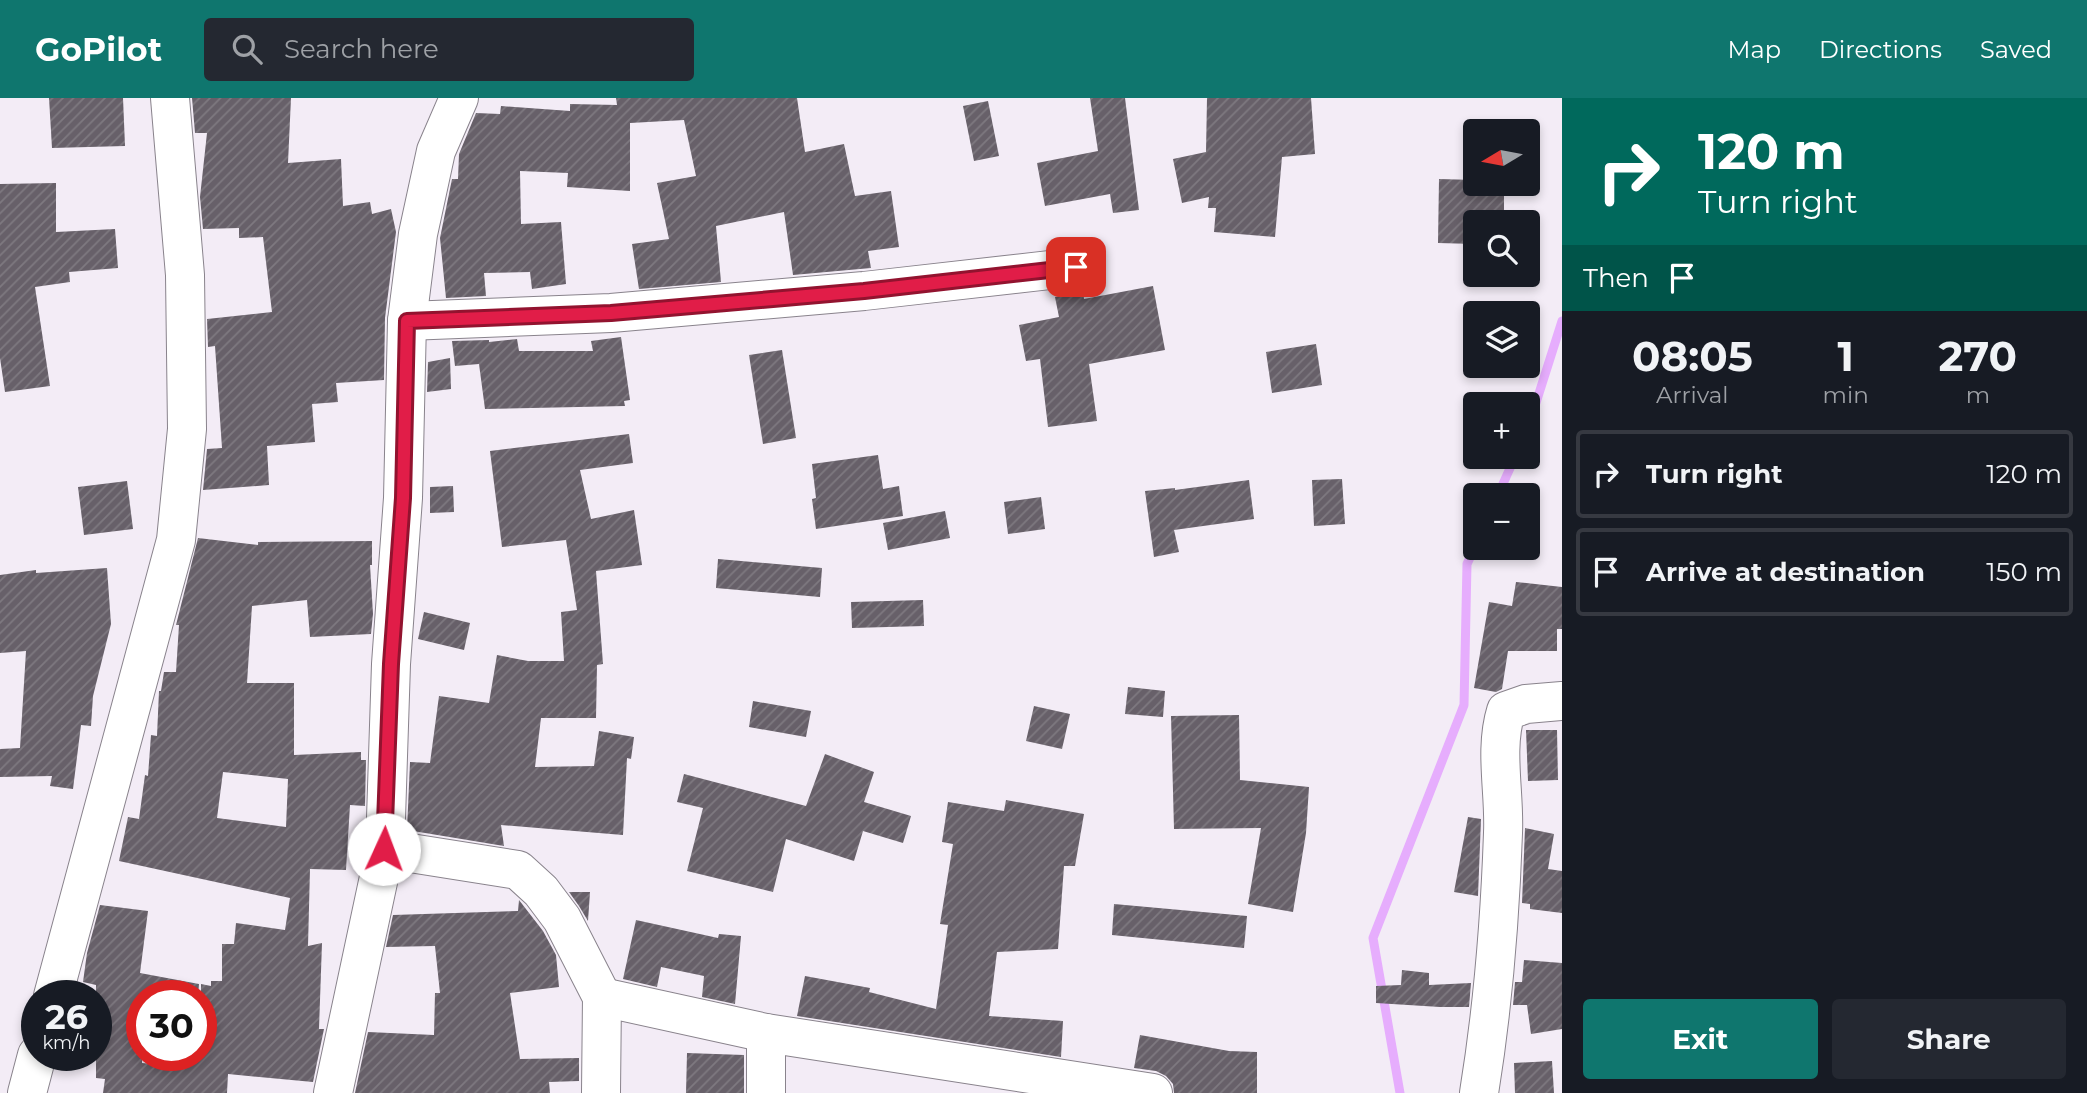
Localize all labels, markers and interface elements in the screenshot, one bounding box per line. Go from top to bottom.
search box [204,18,694,81]
text: GoPilot [35,29,162,69]
icon: search [228,30,266,68]
text: Search here [284,33,439,65]
text: Map [1728,35,1781,64]
text: Directions [1819,35,1942,64]
text: Saved [1980,35,2052,64]
north arrow [1463,119,1540,196]
map controls [1463,119,1540,560]
text: 120 m [1698,122,1845,181]
icon: right [1583,126,1674,217]
text: Turn right [1698,182,1858,221]
button: search [1463,210,1540,287]
pin [1046,237,1106,297]
icon: arrive [1057,248,1095,286]
icon: arrive [1663,259,1701,297]
text: Then [1583,262,1649,294]
button: layers [1463,301,1540,378]
text: 08:05 [1632,330,1753,382]
text: 1 [1837,330,1854,382]
text: 270 [1939,330,2017,382]
text: Arrival [1656,381,1729,409]
text: min [1823,381,1869,409]
text: m [1966,381,1990,409]
button: + [1463,392,1540,469]
icon: right [1587,455,1625,493]
text: Turn right [1646,458,1782,490]
text: 120 m [1986,458,2062,490]
button: − [1463,483,1540,560]
icon: arrive [1587,553,1625,591]
text: Arrive at destination [1646,556,1925,588]
text: 150 m [1986,556,2062,588]
position arrow [347,812,421,886]
speed limit sign: 30 [126,980,217,1071]
text: 26 [45,995,88,1038]
button: Exit [1583,999,1818,1079]
button: Share [1832,999,2066,1079]
text: km/h [42,1032,91,1054]

